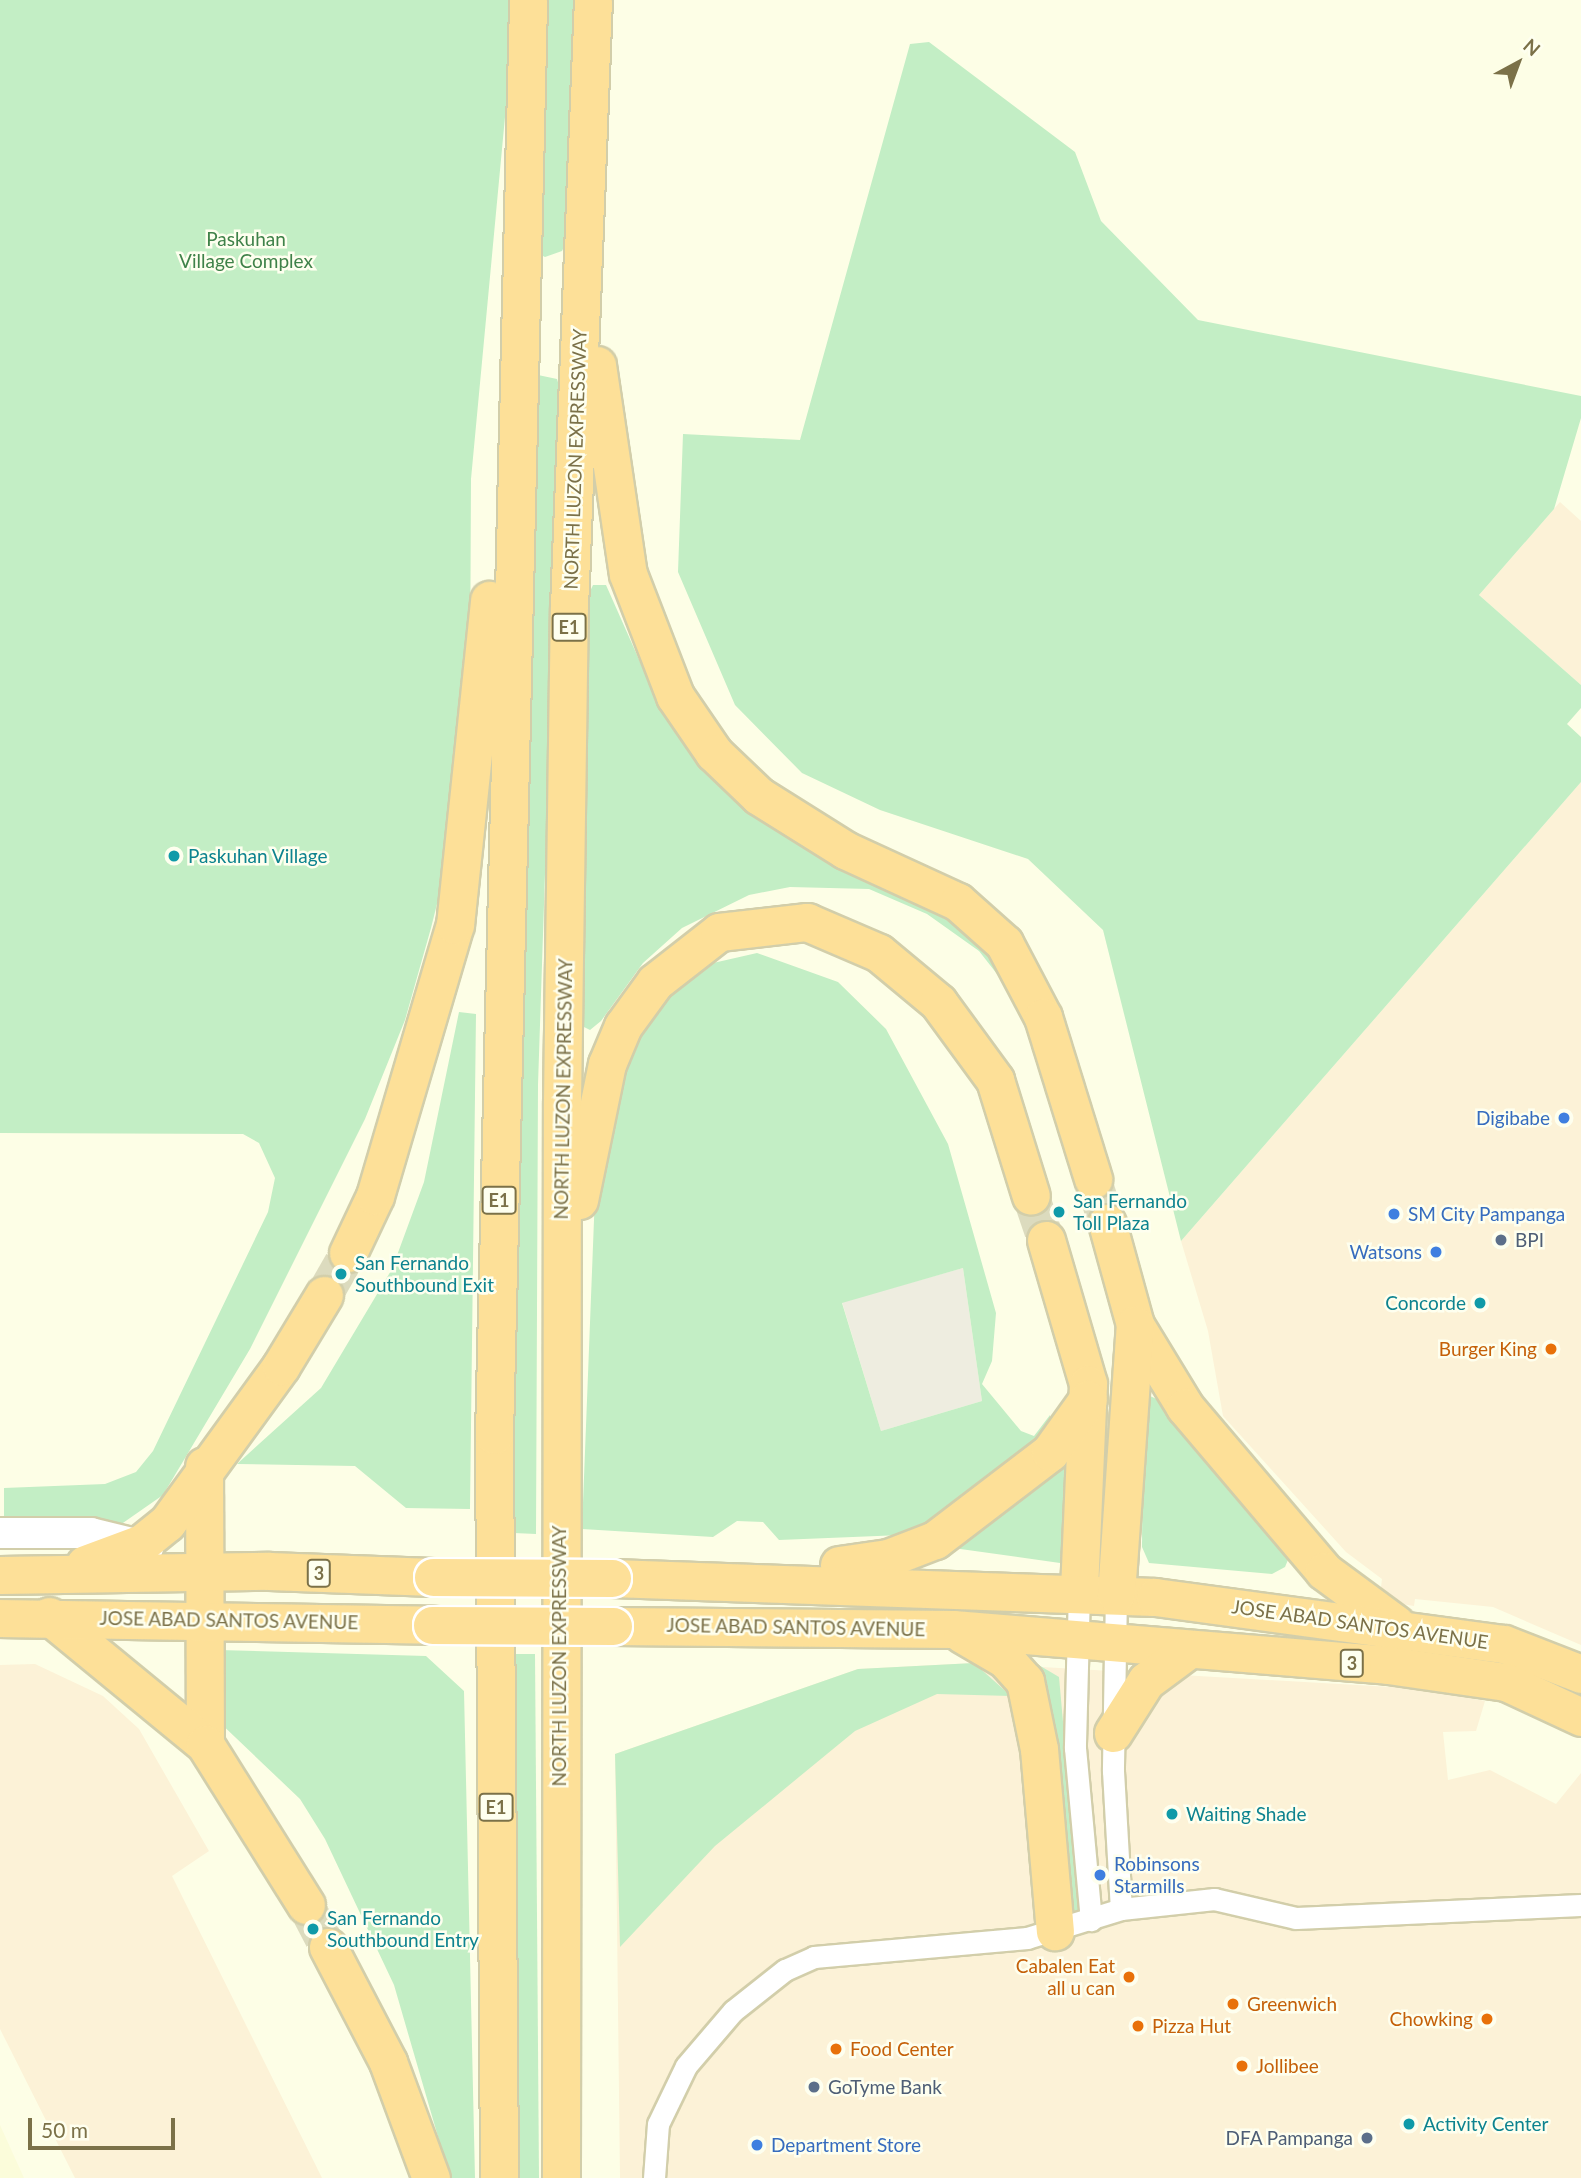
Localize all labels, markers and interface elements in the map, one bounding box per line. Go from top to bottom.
north arrow [1483,28,1553,98]
text: N [1519,33,1545,60]
park label: Paskuhan Village Complex [179,228,313,272]
street label: NORTH LUZON EXPRESSWAY [559,328,591,590]
road number: E1 [552,612,586,642]
place label: Paskuhan Village [188,845,328,867]
marker: Paskuhan Village [166,848,182,864]
street label: NORTH LUZON EXPRESSWAY [549,958,577,1220]
place label: Digibabe [1476,1107,1550,1129]
marker: Digibabe [1556,1110,1572,1126]
road number: E1 [482,1185,516,1214]
place label: San Fernando Toll Plaza [1073,1190,1187,1234]
place label: SM City Pampanga [1408,1203,1566,1225]
marker: San Fernando Toll Plaza [1051,1204,1067,1220]
marker: SM City Pampanga [1386,1206,1402,1222]
place label: BPI [1515,1229,1544,1251]
marker: BPI [1493,1232,1509,1248]
place label: Watsons [1349,1241,1422,1263]
marker: Watsons [1428,1244,1444,1260]
place label: San Fernando Southbound Exit [355,1252,494,1296]
marker: San Fernando Southbound Exit [333,1266,349,1282]
place label: Concorde [1385,1292,1466,1314]
marker: Concorde [1472,1295,1488,1311]
place label: Burger King [1438,1338,1537,1360]
marker: Burger King [1543,1341,1559,1357]
street label: NORTH LUZON EXPRESSWAY [548,1525,570,1787]
road number: 3 [307,1558,331,1588]
street label: JOSE ABAD SANTOS AVENUE [1230,1595,1490,1653]
street label: JOSE ABAD SANTOS AVENUE [99,1606,359,1634]
street label: JOSE ABAD SANTOS AVENUE [666,1613,926,1641]
road number: 3 [1340,1648,1364,1678]
road number: E1 [478,1793,514,1822]
place label: Waiting Shade [1186,1803,1307,1825]
marker: Waiting Shade [1164,1806,1180,1822]
place label: Robinsons Starmills [1114,1853,1200,1897]
marker: Robinsons Starmills [1092,1867,1108,1883]
place label: San Fernando Southbound Entry [327,1907,479,1951]
marker: San Fernando Southbound Entry [305,1921,321,1937]
place label: Cabalen Eat all u can [1016,1955,1115,1999]
marker: Cabalen Eat all u can [1121,1969,1137,1985]
place label: Greenwich [1247,1993,1337,2015]
marker: Greenwich [1225,1996,1241,2012]
place label: Chowking [1389,2008,1473,2030]
marker: Chowking [1479,2011,1495,2027]
place label: Pizza Hut [1152,2015,1231,2037]
marker: Pizza Hut [1130,2018,1146,2034]
place label: Food Center [850,2038,954,2060]
marker: Food Center [828,2041,844,2057]
place label: Jollibee [1256,2055,1319,2077]
marker: Jollibee [1234,2058,1250,2074]
place label: GoTyme Bank [828,2076,942,2098]
marker: GoTyme Bank [806,2079,822,2095]
scale bar [32,2104,178,2148]
place label: Activity Center [1423,2113,1549,2135]
marker: Activity Center [1401,2116,1417,2132]
text: 50 m [41,2117,88,2142]
place label: DFA Pampanga [1225,2127,1353,2149]
marker: DFA Pampanga [1359,2130,1375,2146]
place label: Department Store [771,2134,921,2156]
marker: Department Store [749,2137,765,2153]

